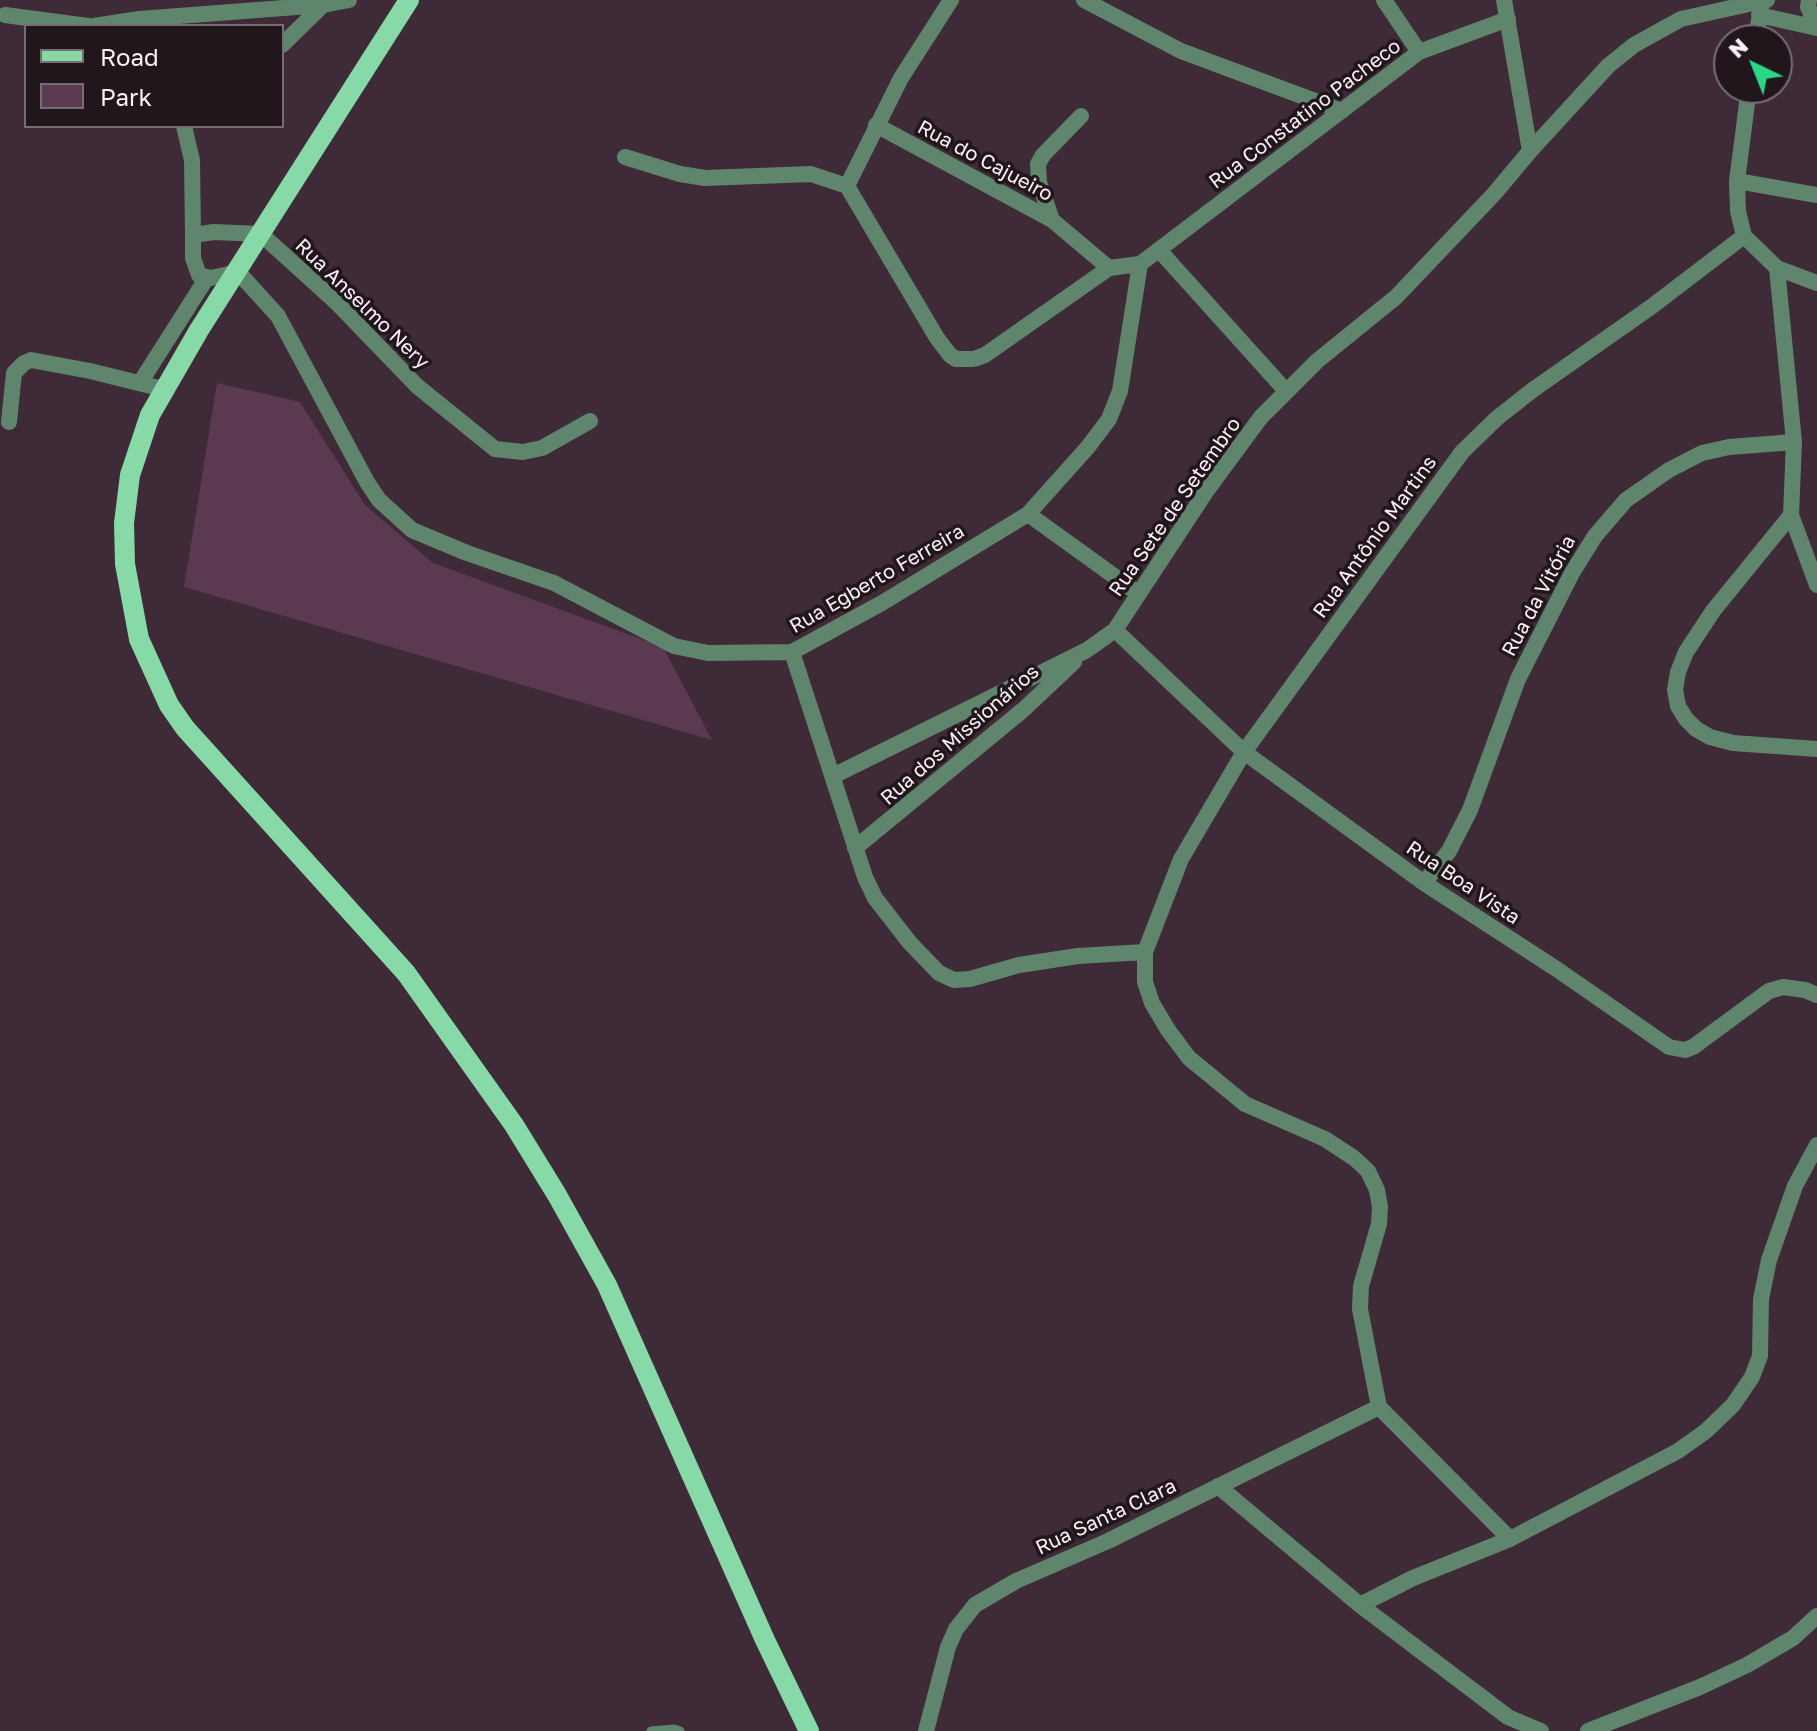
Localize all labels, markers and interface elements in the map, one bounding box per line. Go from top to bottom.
legend [24,24,284,128]
north arrow [1713,24,1793,104]
text: N [1722,32,1753,63]
street label: Rua Constatino Pacheco [1204,34,1406,194]
text: Road [100,42,159,71]
text: Park [100,82,152,111]
street label: Rua do Cajueiro [913,115,1057,207]
street label: Rua Anselmo Nery [290,234,434,374]
street label: Rua Sete de Setembro [1104,413,1246,601]
street label: Rua Antônio Martins [1308,451,1442,623]
street label: Rua Egberto Ferreira [785,519,969,639]
street label: Rua da Vitória [1497,531,1581,661]
street label: Rua dos Missionários [876,660,1044,810]
street label: Rua Boa Vista [1402,836,1524,930]
street label: Rua Santa Clara [1032,1474,1180,1560]

